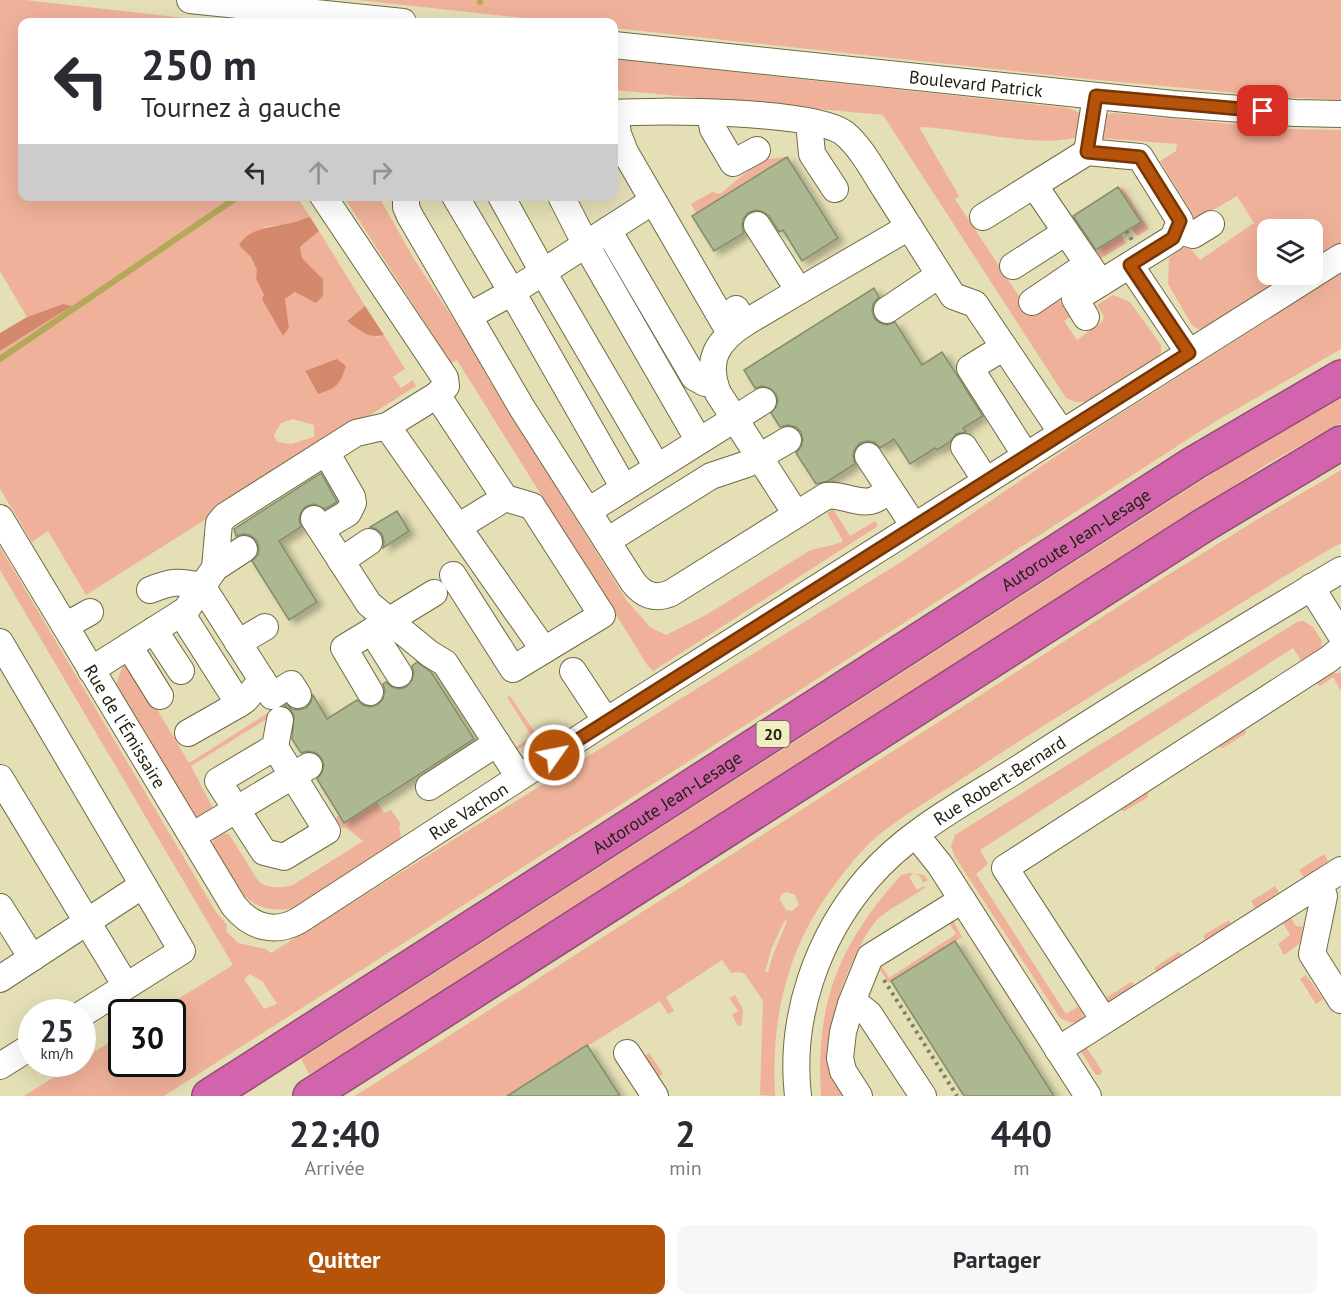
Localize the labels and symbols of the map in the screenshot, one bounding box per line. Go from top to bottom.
street label: Boulevard Patrick [908,65,1044,102]
pin [1237,85,1288,136]
street label: Autoroute Jean-Lesage [996,483,1155,596]
street label: Rue de l'Émissaire [79,660,172,792]
road number: 20 [756,721,790,747]
position arrow [522,723,586,787]
street label: Rue Robert-Bernard [929,730,1070,830]
street label: Autoroute Jean-Lesage [587,745,746,858]
street label: Rue Vachon [424,777,512,845]
speed limit sign: 30 [108,999,186,1077]

